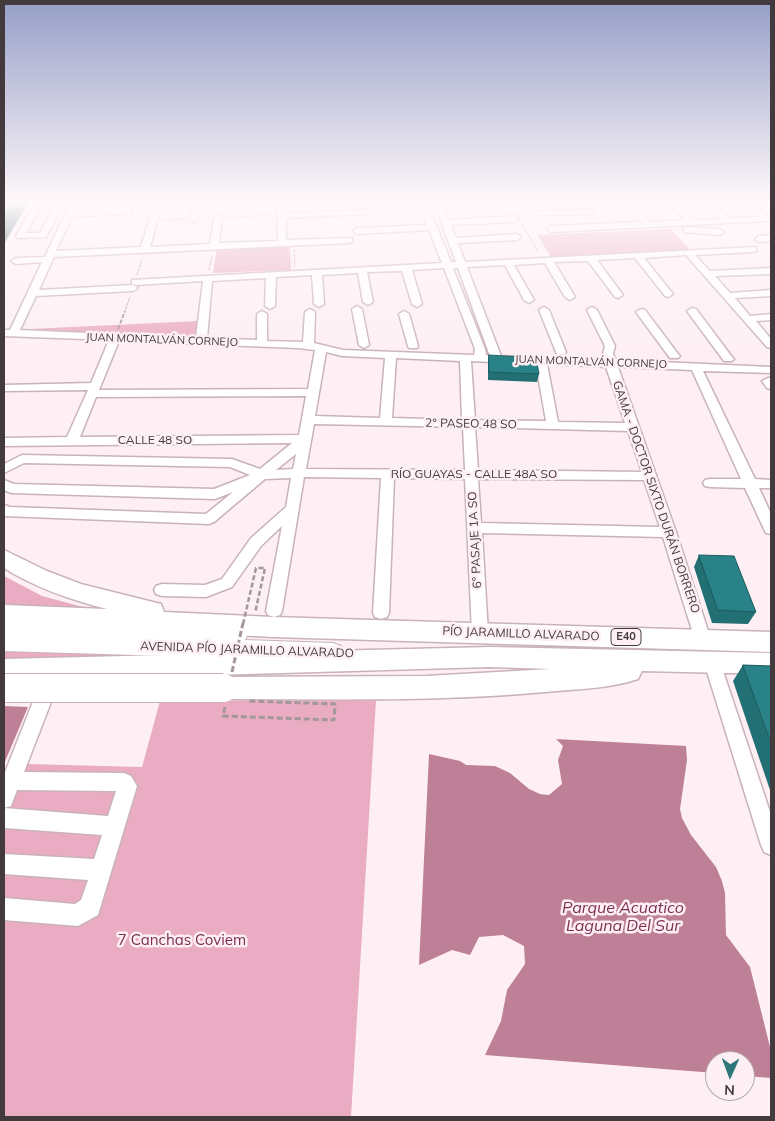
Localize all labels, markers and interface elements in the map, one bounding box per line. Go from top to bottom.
street label: JUAN MONTALVÁN CORNEJO [86,331,238,349]
street label: JUAN MONTALVÁN CORNEJO [515,353,667,371]
street label: GAMA - DOCTOR SIXTO DURÁN BORRERO [609,379,703,615]
street label: 2° PASEO 48 SO [425,416,517,432]
street label: CALLE 48 SO [118,433,192,447]
street label: RÍO GUAYAS - CALLE 48A SO [391,467,557,481]
street label: 6° PASAJE 1A SO [465,491,485,589]
street label: PÍO JARAMILLO ALVARADO [442,624,600,644]
road number: E40 [611,628,641,646]
street label: AVENIDA PÍO JARAMILLO ALVARADO [140,639,354,661]
water label: Parque Acuatico Laguna Del Sur [562,898,684,936]
park label: 7 Canchas Coviem [118,931,246,949]
north arrow [705,1051,755,1101]
text: N [724,1081,735,1099]

